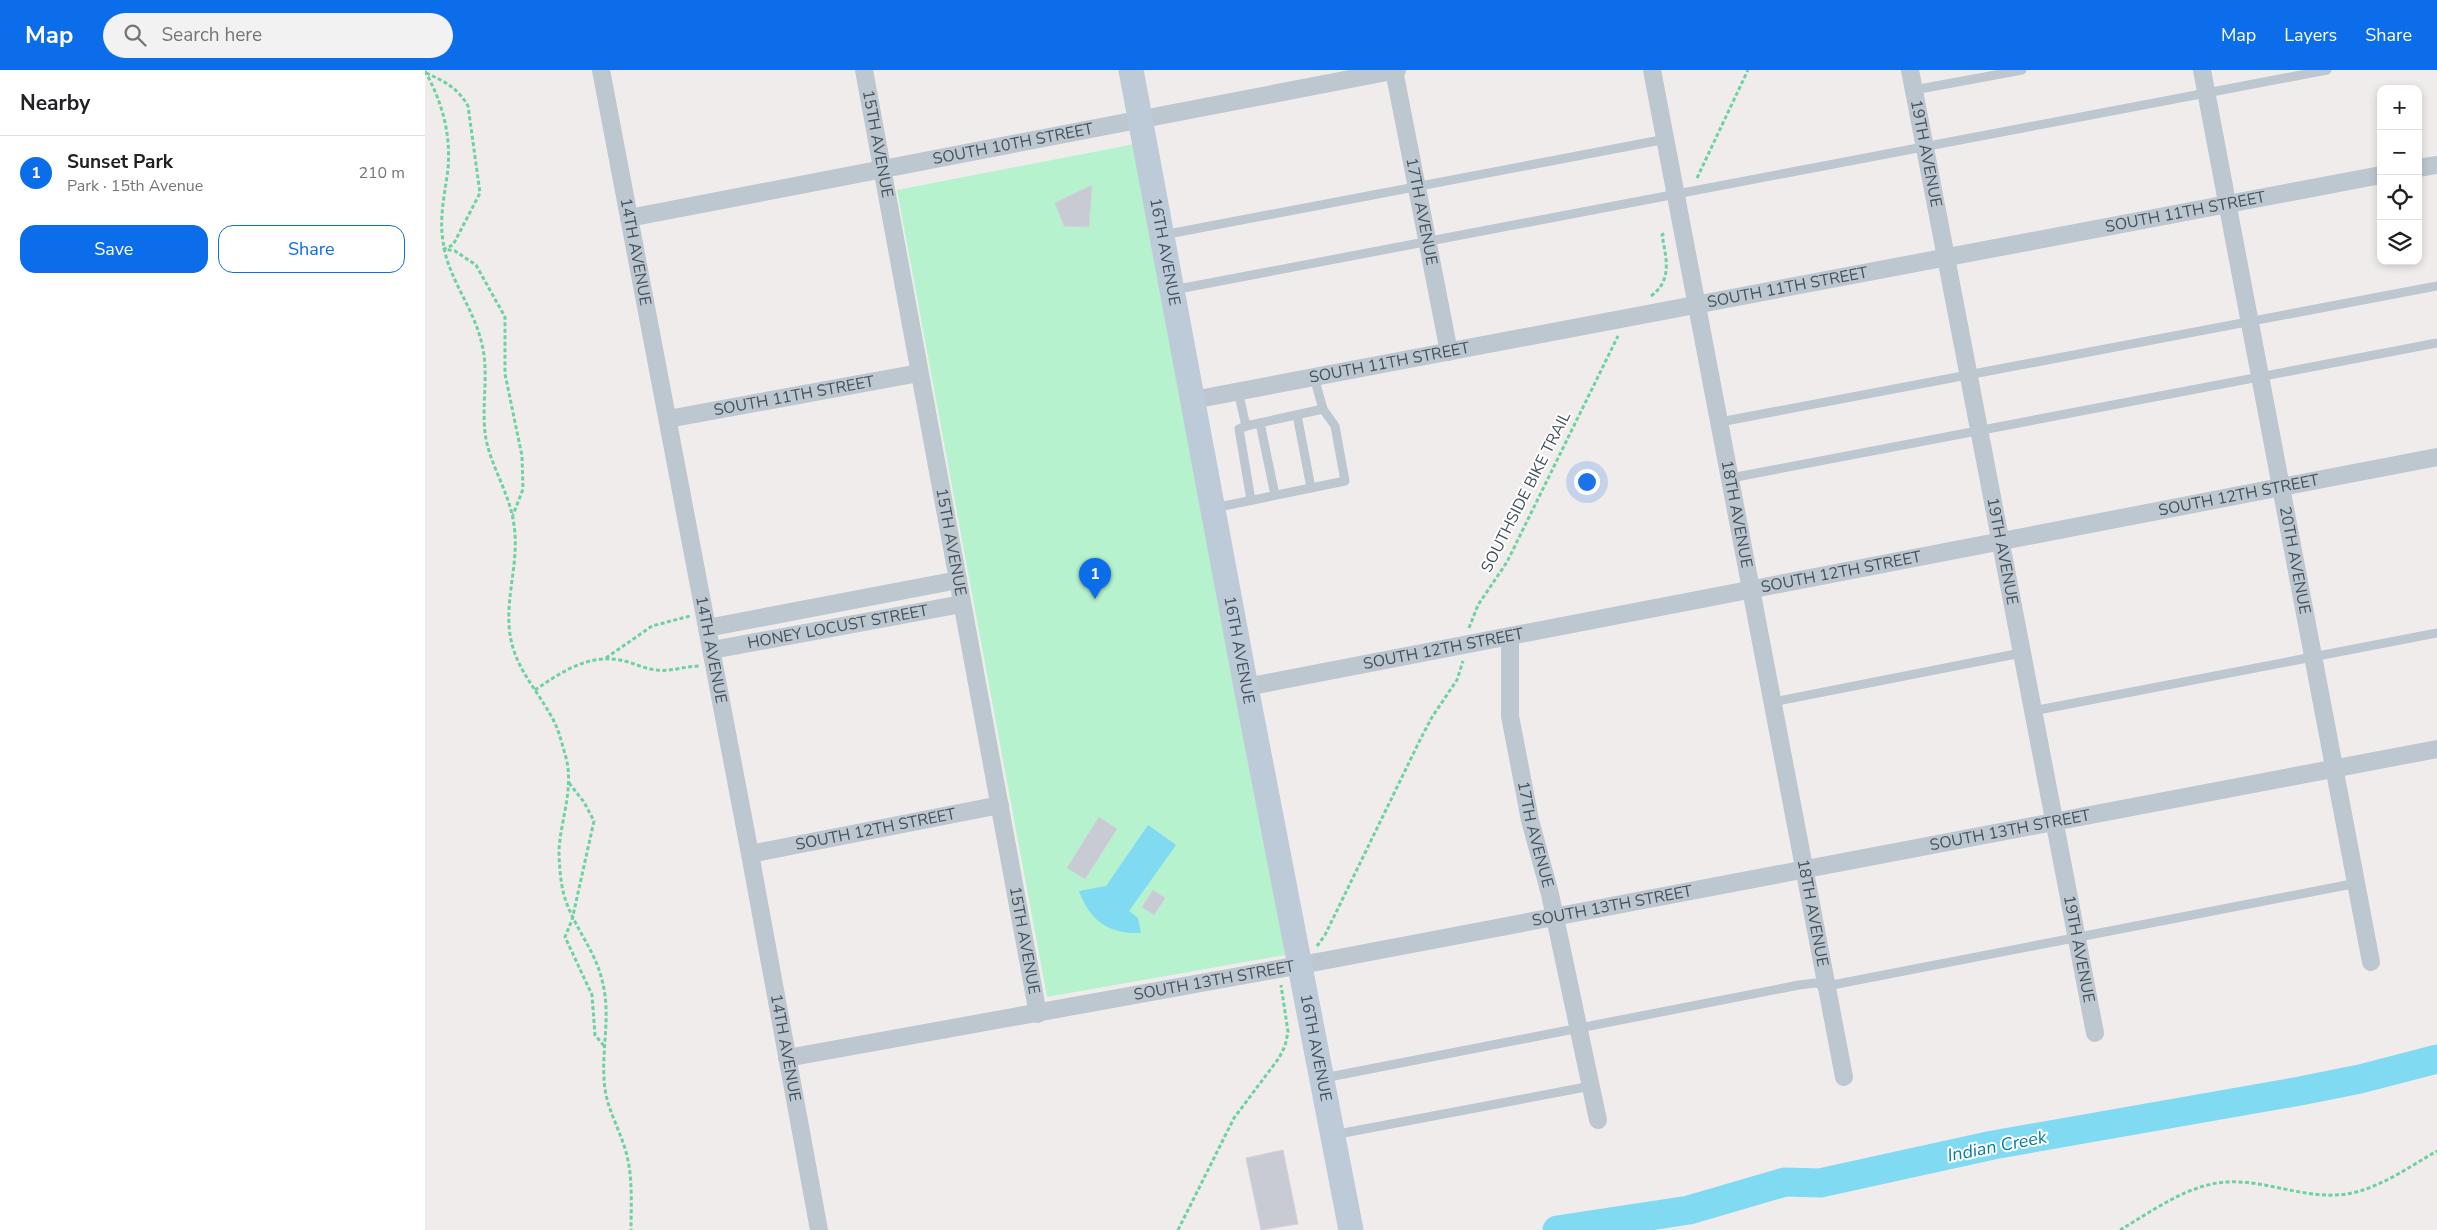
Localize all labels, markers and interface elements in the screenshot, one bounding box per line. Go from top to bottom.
search box [103,13,453,58]
text: Map [25,19,73,51]
icon: search [121,21,149,49]
text: Search here [161,22,262,48]
text: Map [2221,23,2256,47]
text: Layers [2284,23,2337,47]
text: Share [2365,23,2412,47]
map controls [2377,85,2422,265]
button: + [2377,85,2422,130]
street label: 15TH AVENUE [857,88,898,199]
text: Nearby [20,89,90,117]
street label: 19TH AVENUE [1905,98,1947,209]
street label: SOUTH 10TH STREET [931,118,1095,170]
button: − [2377,130,2422,175]
text: Sunset Park [67,149,173,175]
street label: 17TH AVENUE [1400,156,1443,267]
text: 1 [31,162,41,184]
text: 210 m [358,162,405,184]
text: Park · 15th Avenue [67,175,203,197]
button: locate [2377,175,2422,220]
street label: SOUTH 11TH STREET [2103,186,2268,238]
street label: 14TH AVENUE [615,196,657,307]
street label: 16TH AVENUE [1144,196,1186,308]
button: layers [2377,220,2422,265]
button: Save [20,225,208,273]
button: Share [218,225,405,273]
street label: SOUTH 11TH STREET [1705,261,1870,313]
street label: SOUTH 11TH STREET [1307,337,1472,389]
street label: SOUTH 11TH STREET [712,370,876,421]
street label: SOUTHSIDE BIKE TRAIL [1476,408,1576,576]
street label: 18TH AVENUE [1716,458,1758,570]
your location [1574,469,1600,495]
street label: SOUTH 12TH STREET [2157,469,2321,522]
street label: 15TH AVENUE [930,486,972,598]
street label: 19TH AVENUE [1981,496,2024,607]
street label: 20TH AVENUE [2274,505,2316,616]
street label: SOUTH 12TH STREET [1759,546,1923,598]
pin: 1 [1079,558,1111,599]
street label: 14TH AVENUE [690,594,732,705]
street label: 16TH AVENUE [1218,594,1260,706]
street label: HONEY LOCUST STREET [746,599,930,654]
street label: SOUTH 12TH STREET [1361,623,1526,675]
street label: 17TH AVENUE [1512,779,1559,890]
street label: SOUTH 12TH STREET [794,803,958,856]
street label: SOUTH 13TH STREET [1928,804,2092,856]
street label: 18TH AVENUE [1792,857,1834,968]
street label: SOUTH 13TH STREET [1530,880,1695,932]
street label: 15TH AVENUE [1004,885,1045,996]
street label: 19TH AVENUE [2058,893,2100,1005]
street label: SOUTH 13TH STREET [1132,955,1297,1006]
street label: 14TH AVENUE [765,992,806,1103]
street label: 16TH AVENUE [1295,992,1337,1103]
water label: Indian Creek [1945,1124,2050,1167]

